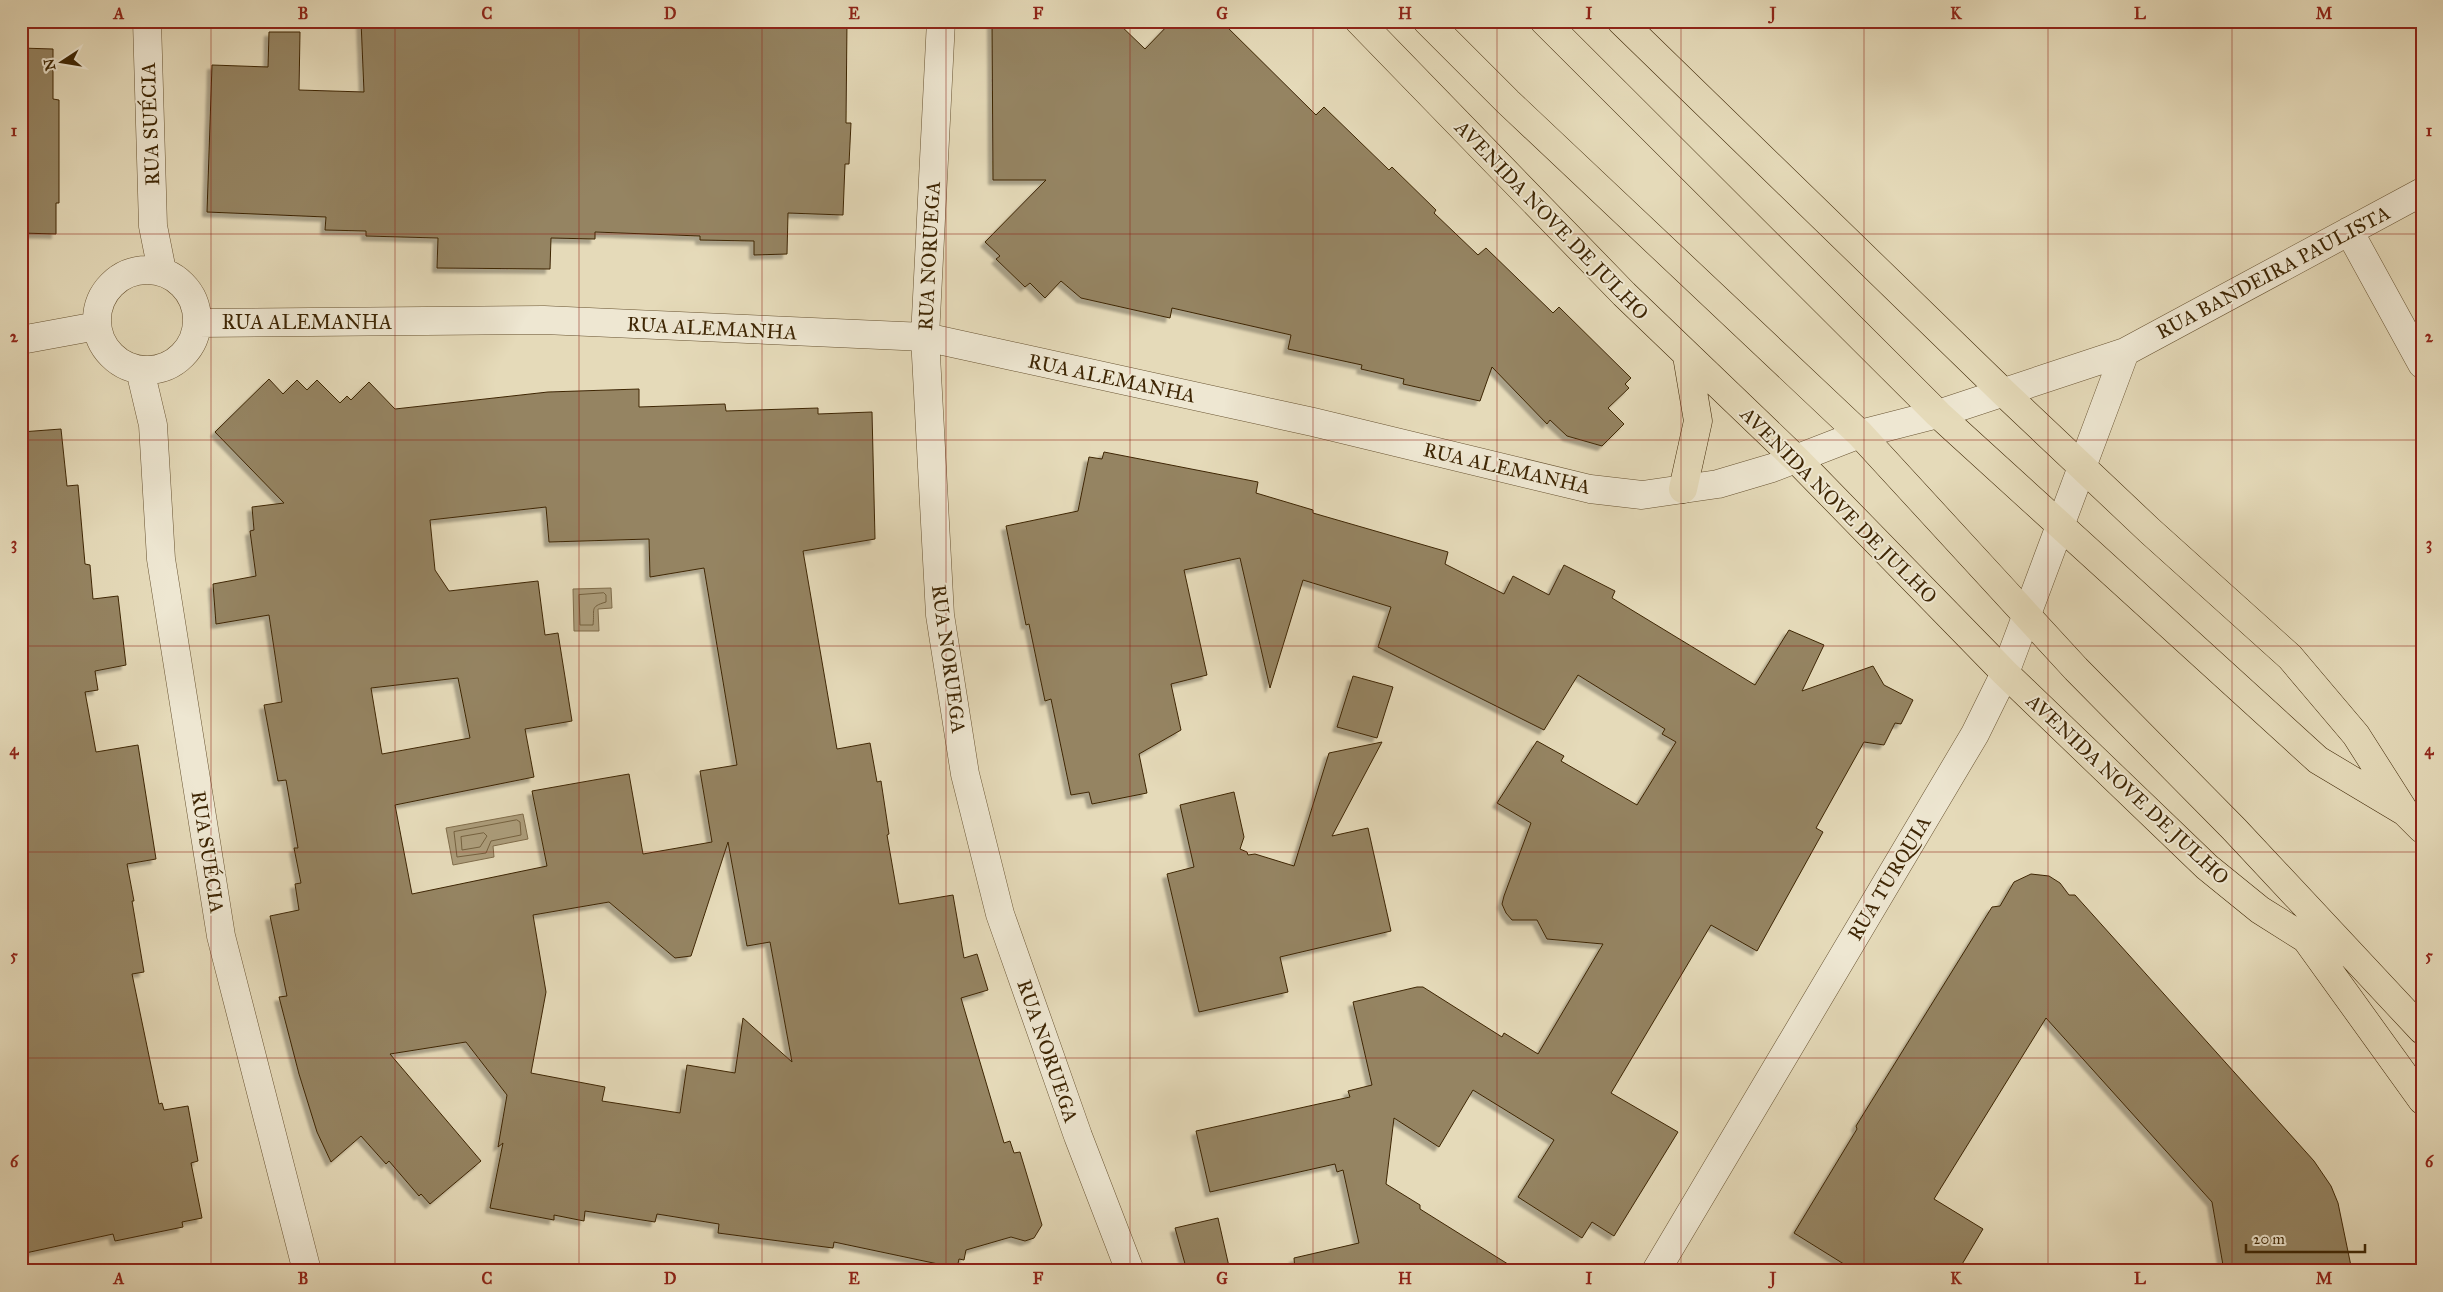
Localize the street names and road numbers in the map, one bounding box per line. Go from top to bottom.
street label: RUA SUÉCIA [134,61,164,186]
street label: AVENIDA NOVE DE JULHO [1449,115,1654,325]
street label: RUA NORUEGA [913,180,945,331]
street label: RUA BANDEIRA PAULISTA [2152,200,2394,344]
street label: RUA ALEMANHA [222,310,393,334]
street label: RUA ALEMANHA [626,312,798,344]
street label: RUA ALEMANHA [1026,349,1198,408]
street label: AVENIDA NOVE DE JULHO [1734,401,1942,609]
street label: RUA ALEMANHA [1421,437,1593,499]
street label: RUA NORUEGA [927,583,971,735]
street label: AVENIDA NOVE DE JULHO [2020,688,2234,890]
street label: RUA SUÉCIA [186,789,232,915]
street label: RUA TURQUIA [1842,811,1936,945]
street label: RUA NORUEGA [1012,976,1084,1126]

